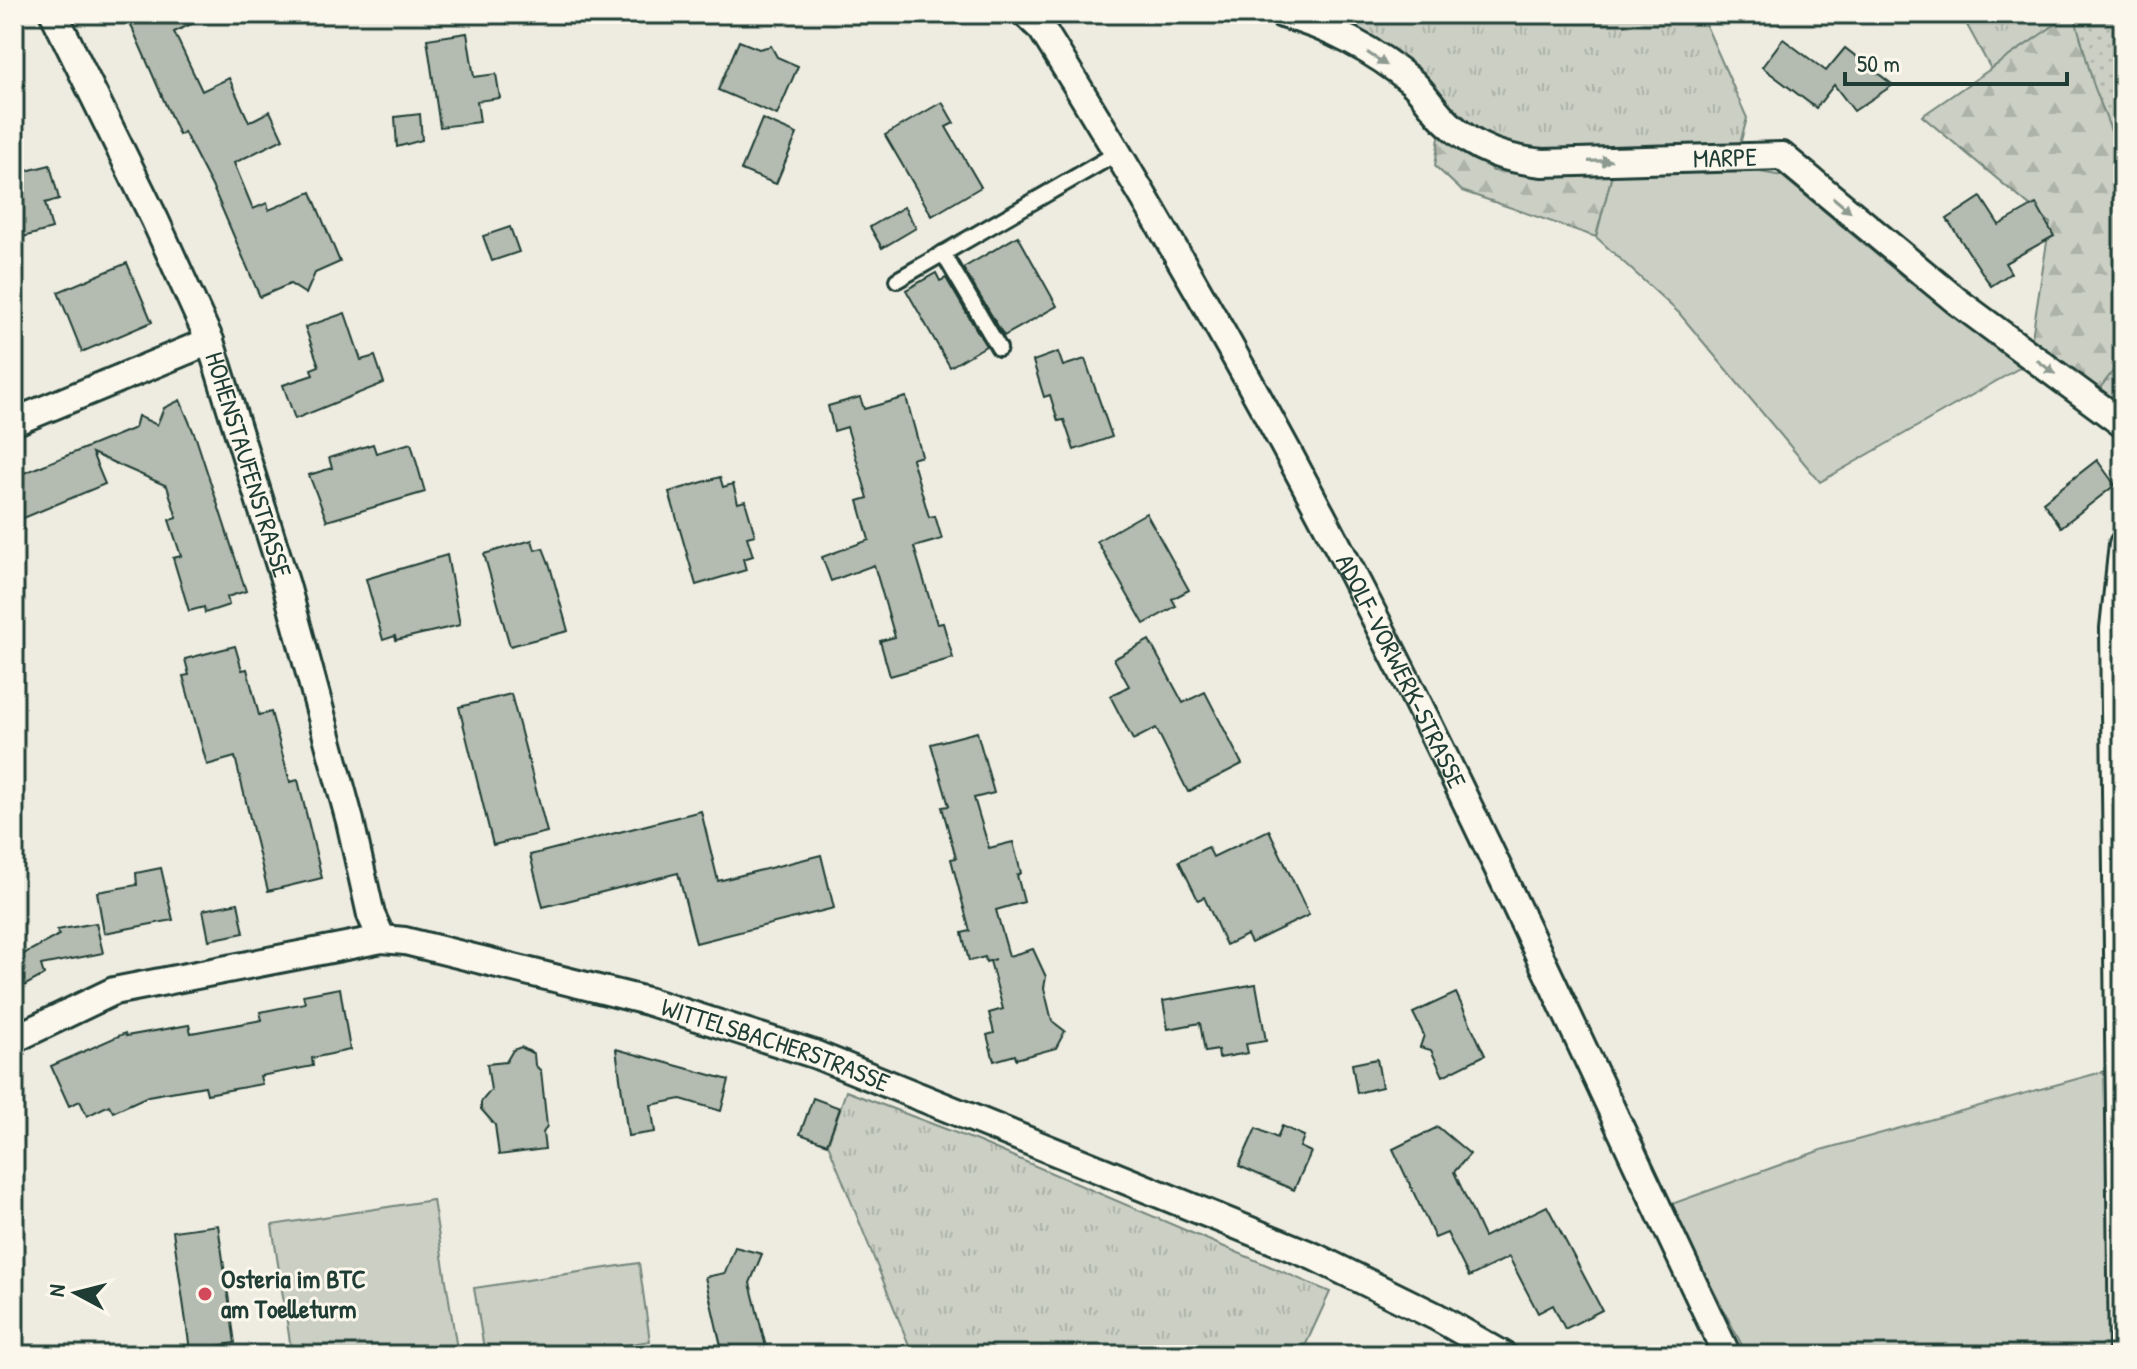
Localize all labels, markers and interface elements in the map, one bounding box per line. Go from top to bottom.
scale bar [1845,36,2067,86]
text: 50 m [1857,47,1900,79]
one-way arrow [1367,51,1388,66]
street label: MARPE [1693,139,1758,176]
one-way arrow [1588,154,1613,167]
one-way arrow [1832,197,1853,214]
street label: HOHENSTAUFENSTRASSE [197,348,301,582]
one-way arrow [2036,358,2056,374]
street label: ADOLF-VORWERK-STRASSE [1328,548,1475,794]
street label: WITTELSBACHERSTRASSE [657,989,895,1100]
north arrow [36,1253,116,1333]
place label: Osteria im BTC am Toelleturm [221,1261,366,1326]
text: N [41,1283,72,1298]
marker: Osteria im BTC am Toelleturm [196,1285,214,1303]

